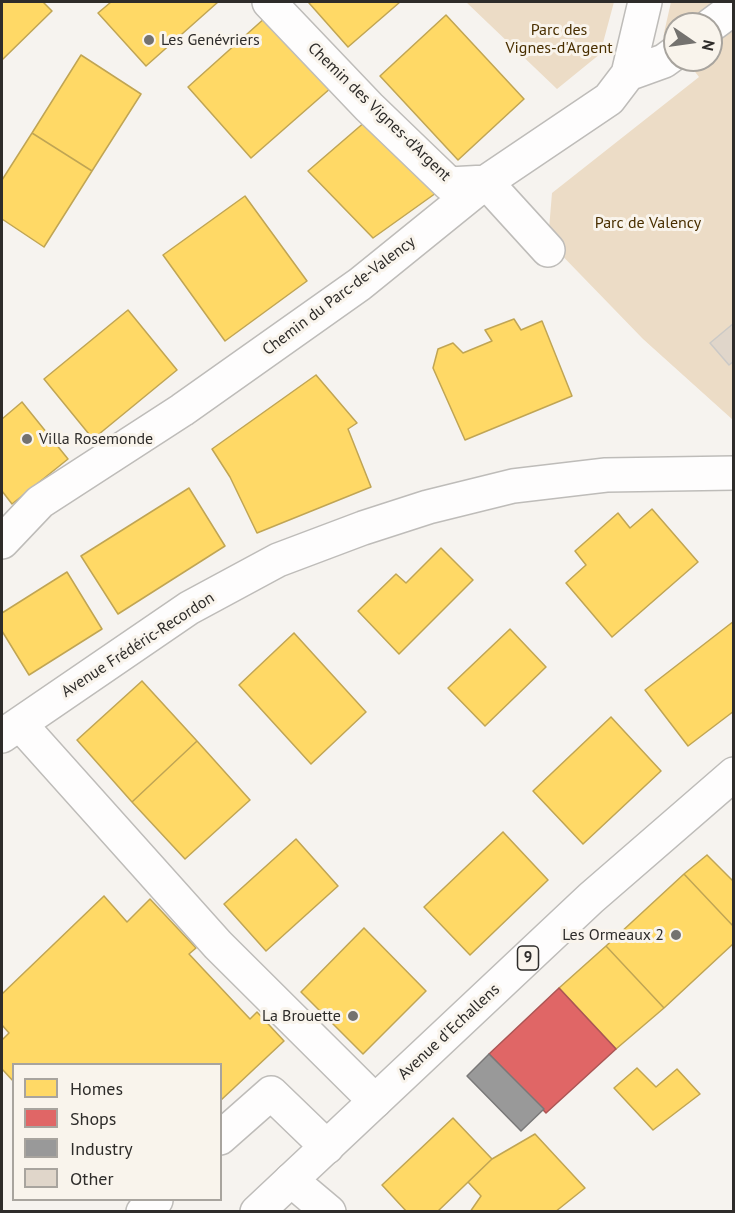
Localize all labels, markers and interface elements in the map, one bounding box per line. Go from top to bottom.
north arrow [663,12,723,72]
park label: Parc des Vignes-d'Argent [505,20,613,58]
place label: Les Genévriers [161,30,260,50]
marker: Les Genévriers [142,33,156,47]
text: N [698,38,720,53]
street label: Chemin des Vignes-d'Argent [304,39,454,185]
park label: Parc de Valency [595,213,701,233]
street label: Chemin du Parc-de-Valency [259,232,419,360]
place label: Villa Rosemonde [39,429,153,449]
marker: Villa Rosemonde [20,432,34,446]
street label: Avenue Frédéric-Recordon [58,588,218,702]
place label: Les Ormeaux 2 [562,925,664,945]
marker: Les Ormeaux 2 [669,928,683,942]
road number: 9 [518,946,538,970]
street label: Avenue d'Echallens [394,980,504,1084]
place label: La Brouette [262,1006,341,1026]
marker: La Brouette [346,1009,360,1023]
legend [12,1063,222,1201]
text: Homes [70,1077,123,1100]
text: Shops [70,1107,116,1130]
text: Industry [70,1137,133,1160]
text: Other [70,1167,114,1190]

